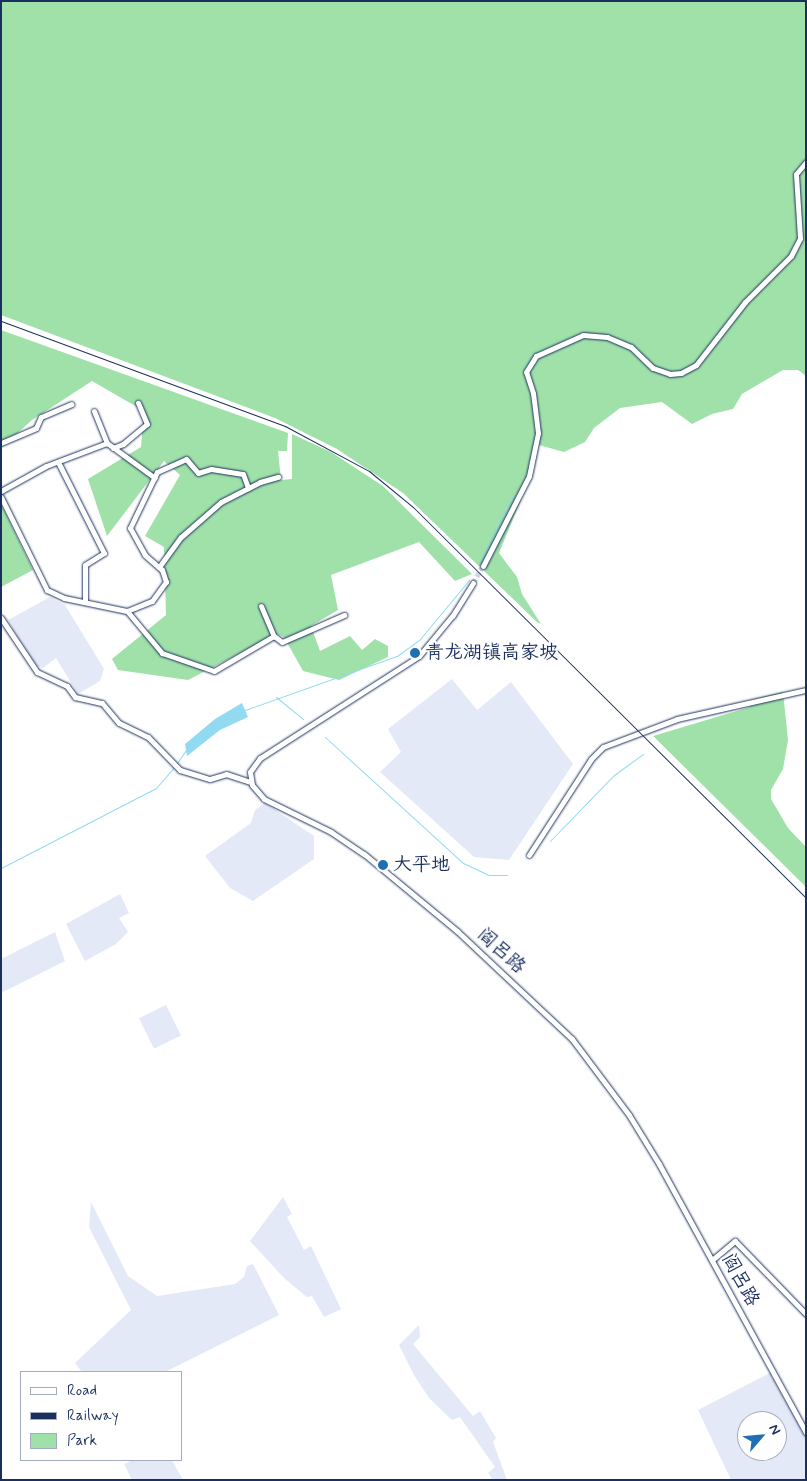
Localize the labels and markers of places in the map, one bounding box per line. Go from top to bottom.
place label: 青龙湖镇高家坡 [425,642,558,664]
marker: 青龙湖镇高家坡 [409,647,421,659]
place label: 大平地 [393,854,450,876]
marker: 大平地 [377,859,389,871]

